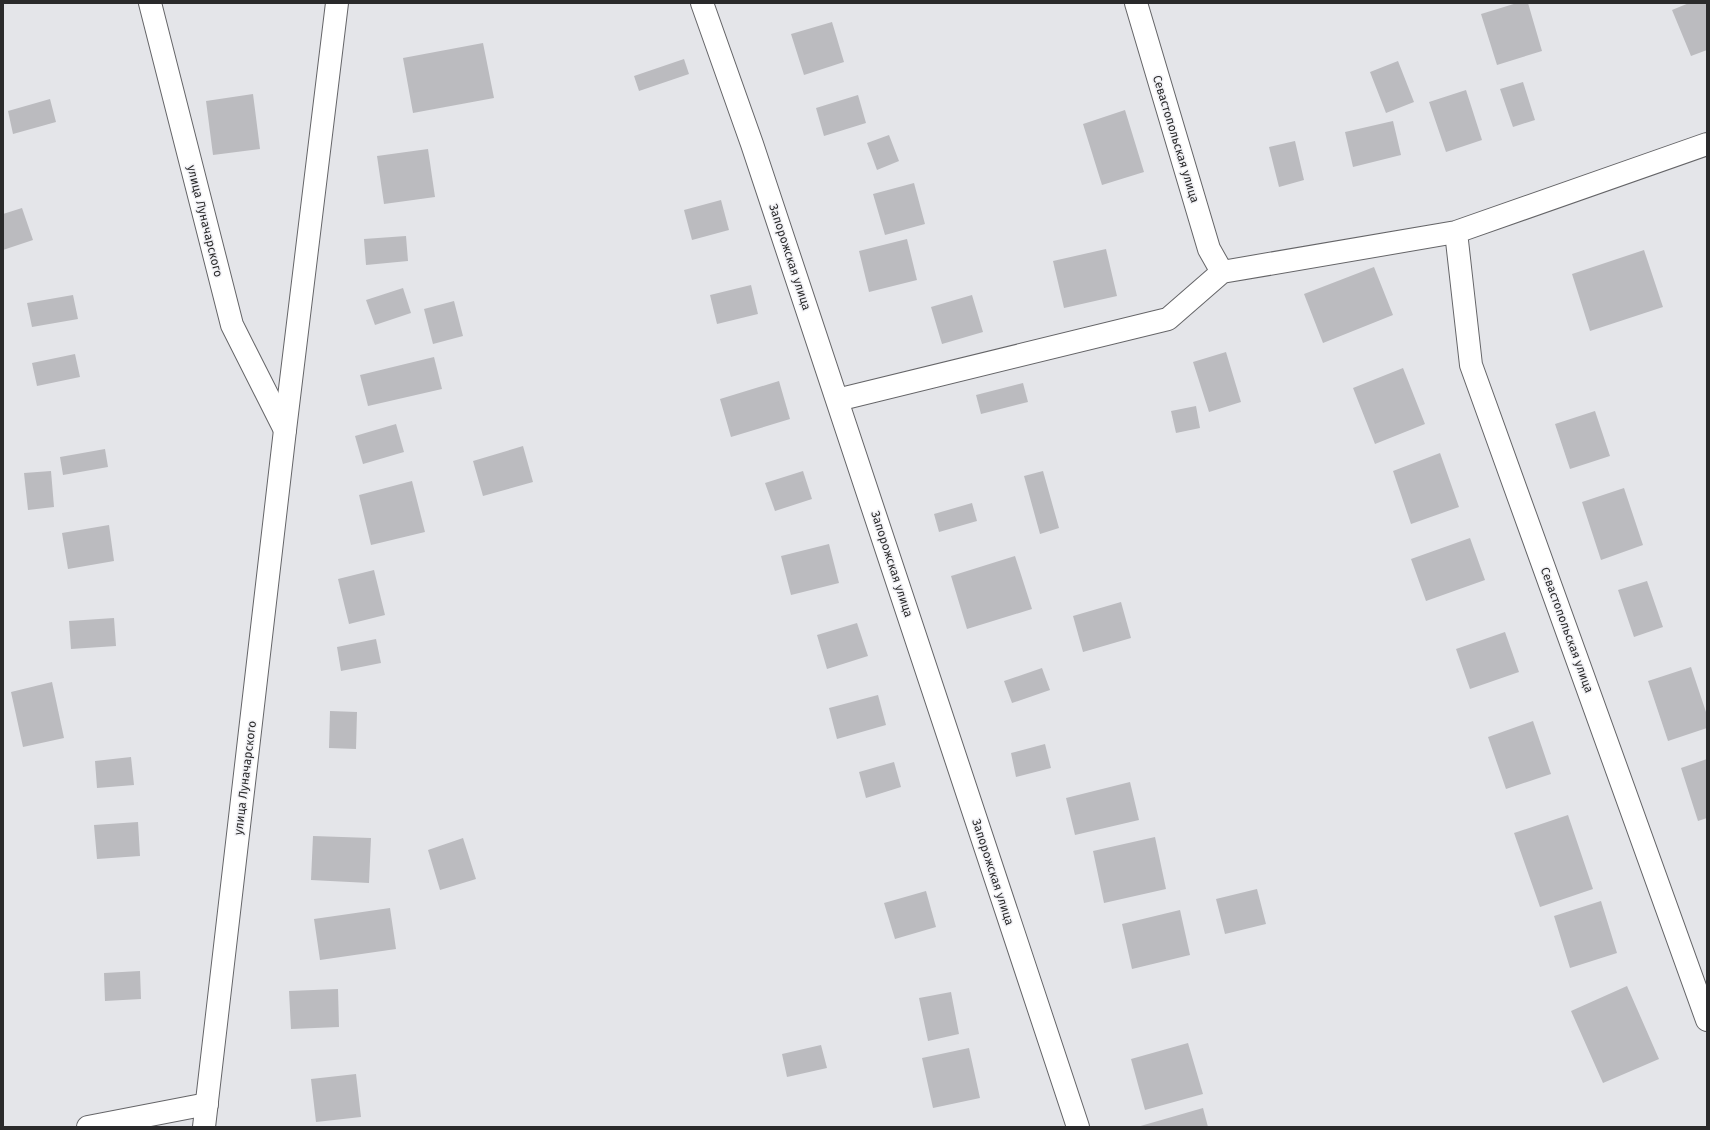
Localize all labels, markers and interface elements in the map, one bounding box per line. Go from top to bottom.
street label: Севастопольская улица [1150,74,1202,204]
street label: улица Луначарского [184,163,226,279]
street label: Запорожская улица [766,202,814,312]
street label: Запорожская улица [868,509,916,619]
street label: Севастопольская улица [1538,565,1596,695]
street label: улица Луначарского [231,720,259,836]
street label: Запорожская улица [969,817,1017,927]

